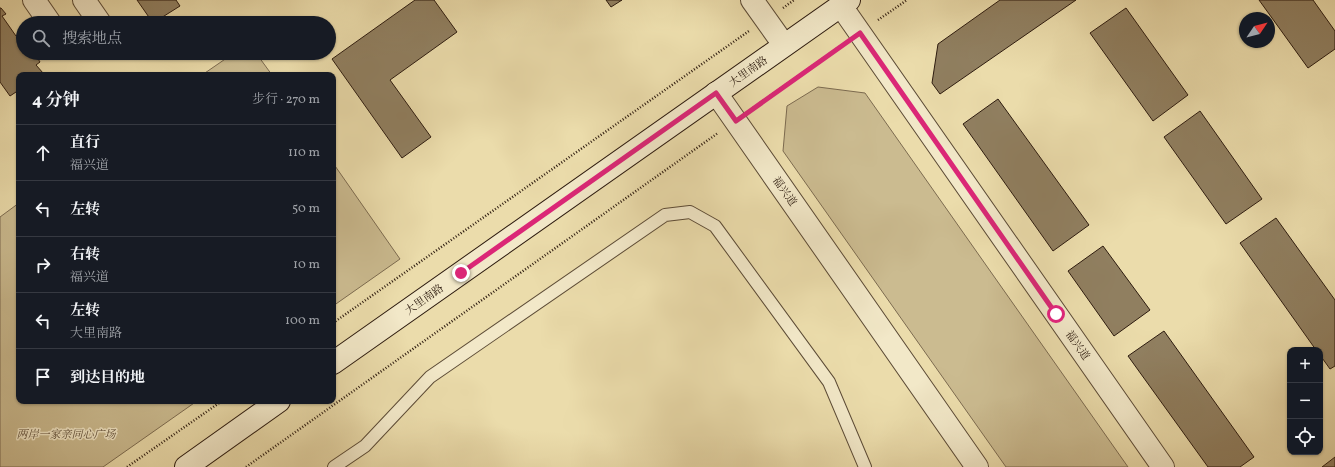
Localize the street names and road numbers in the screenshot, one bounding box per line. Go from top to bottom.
street label: 大里南路 [727,53,771,91]
street label: 福兴道 [768,174,799,210]
street label: 大里南路 [403,281,447,319]
street label: 福兴道 [1061,328,1092,364]

